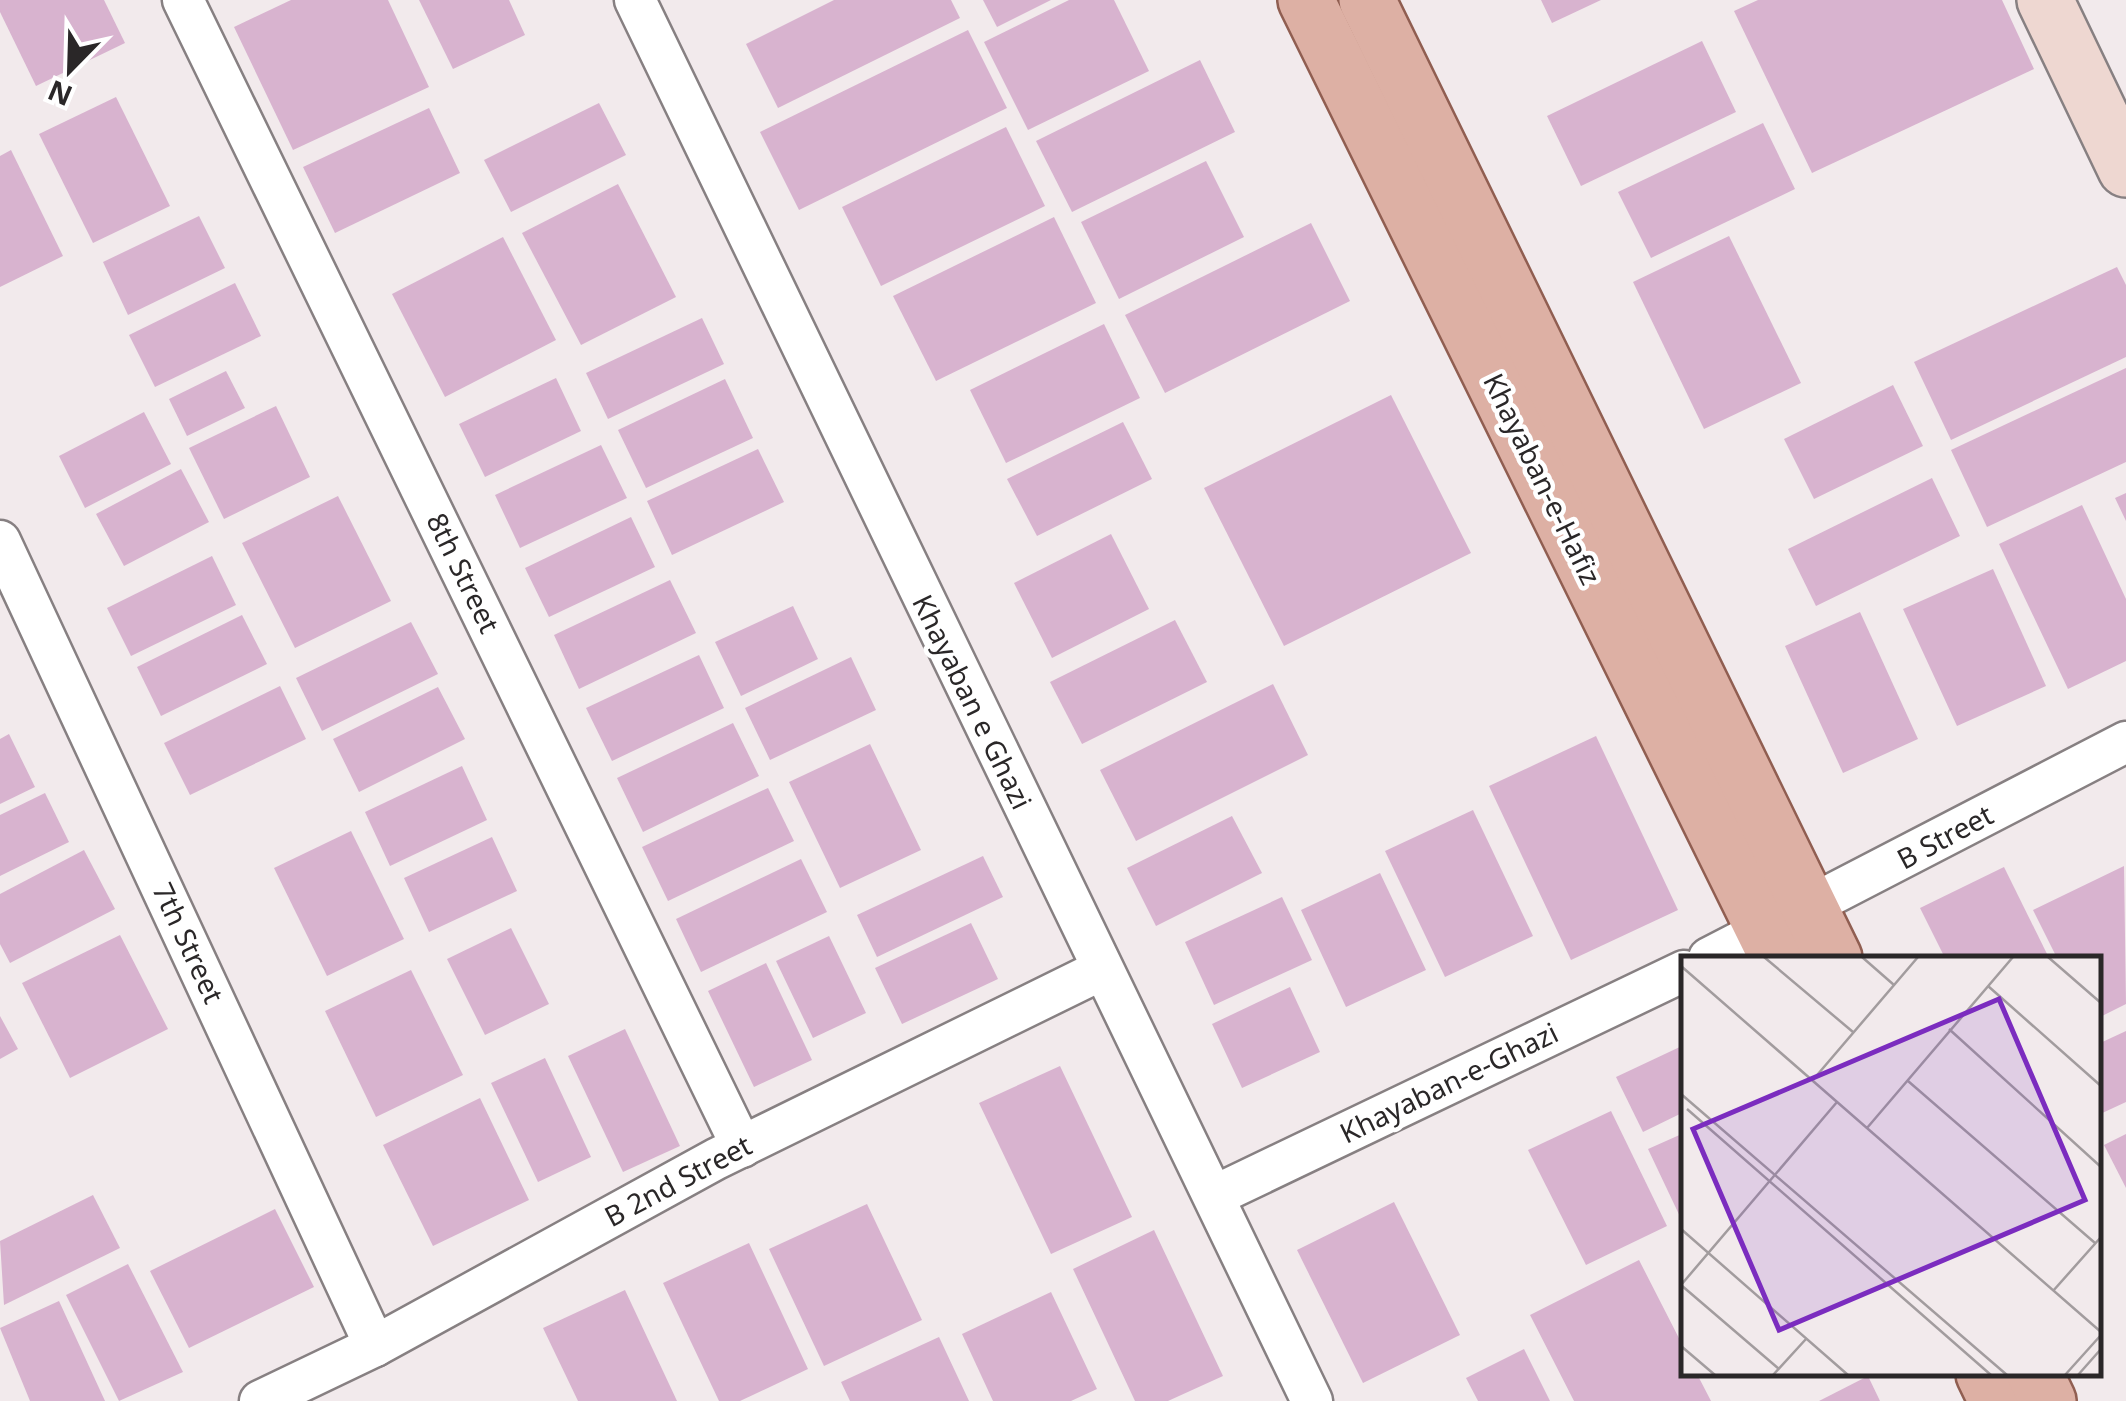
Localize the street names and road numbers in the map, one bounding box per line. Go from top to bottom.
street label: Khayaban-e-Hafiz [1475,366,1611,591]
street label: 8th Street [419,506,509,639]
street label: Khayaban e Ghazi [904,588,1041,815]
street label: B Street [1890,795,1999,877]
street label: 7th Street [144,876,233,1009]
street label: Khayaban-e-Ghazi [1333,1013,1564,1151]
street label: B 2nd Street [597,1125,758,1235]

